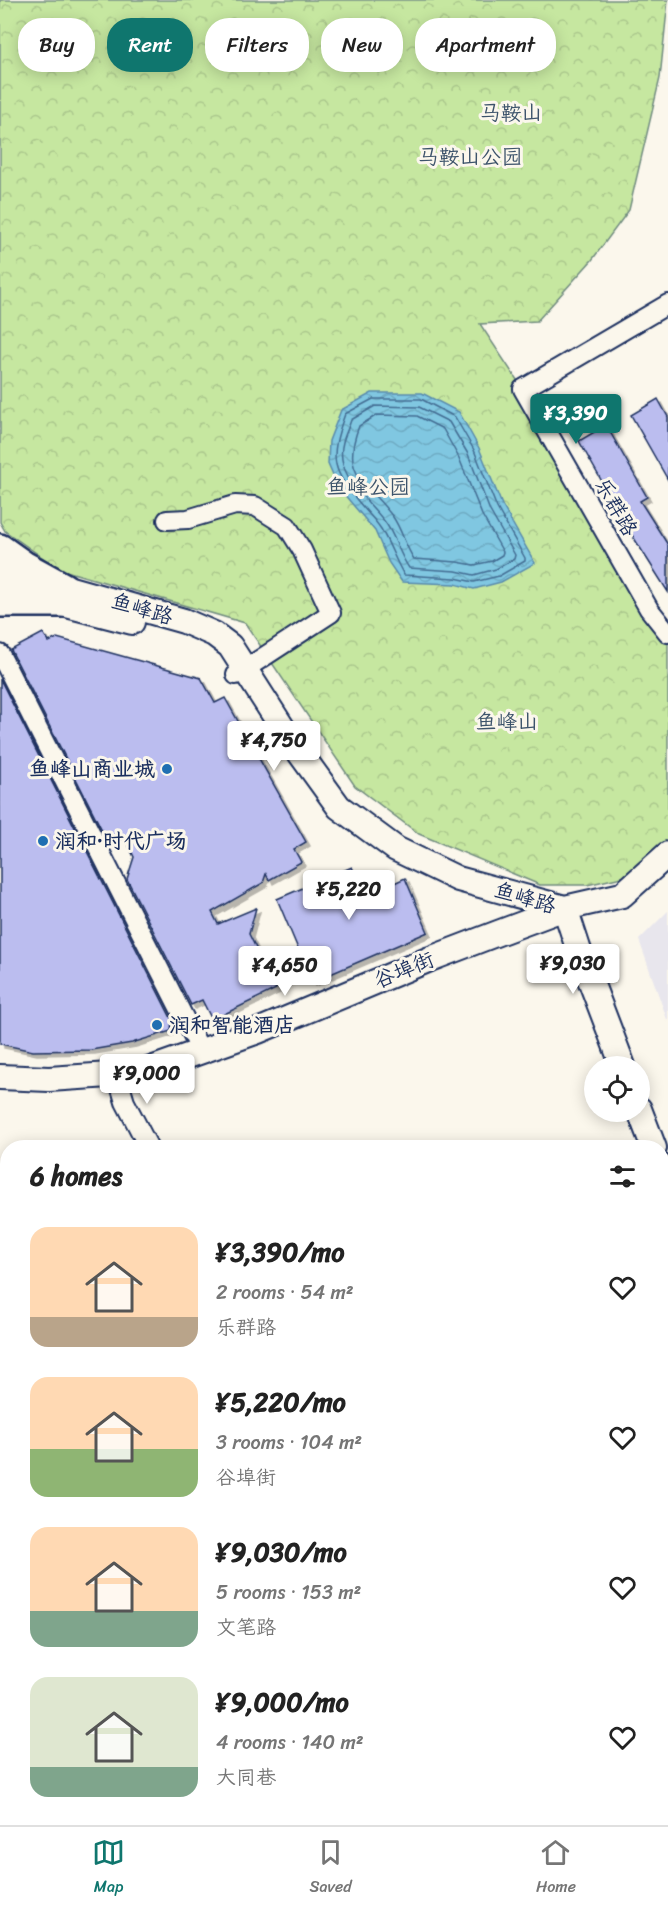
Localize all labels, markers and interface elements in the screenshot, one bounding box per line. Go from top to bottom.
chip: Buy [18,18,95,72]
chip: Rent [107,18,193,72]
chip: Filters [205,18,309,72]
chip: New [321,18,403,72]
chip: Apartment [415,18,556,72]
park label: 马鞍山 [480,94,543,132]
park label: 马鞍山公园 [418,138,523,176]
pin: ¥3,390 [527,394,625,445]
text: ¥3,390 [544,396,608,431]
park label: 鱼峰公园 [326,468,410,506]
street label: 乐群路 [584,470,648,544]
street label: 鱼峰路 [106,582,178,636]
park label: 鱼峰山 [476,703,539,741]
pin: ¥4,750 [225,721,323,772]
text: ¥4,750 [241,723,307,758]
place label: 鱼峰山商业城 [29,750,155,788]
marker: 鱼峰山商业城 [160,762,174,776]
place label: 润和·时代广场 [55,822,187,860]
marker: 润和·时代广场 [36,834,50,848]
pin: ¥5,220 [300,870,398,921]
street label: 鱼峰路 [489,871,561,925]
text: ¥5,220 [317,872,381,907]
street label: 谷埠街 [368,941,440,999]
pin: ¥9,030 [524,944,622,995]
pin: ¥4,650 [236,946,334,997]
text: ¥9,030 [540,946,606,981]
text: ¥4,650 [252,948,318,983]
place label: 润和智能酒店 [169,1006,295,1044]
marker: 润和智能酒店 [150,1018,164,1032]
pin: ¥9,000 [98,1054,196,1105]
text: ¥9,000 [114,1056,180,1091]
map controls [584,1056,650,1122]
button: locate [584,1056,650,1122]
text: 6 homes [30,1153,122,1199]
icon: filters [606,1160,639,1193]
text: ¥3,390/mo [216,1229,344,1275]
icon: home [78,1251,150,1323]
icon: heart [606,1271,639,1304]
text: 2 rooms · 54 m² [216,1275,354,1310]
text: 乐群路 [216,1310,276,1345]
text: ¥5,220/mo [216,1379,346,1425]
icon: home [78,1401,150,1473]
icon: heart [606,1421,639,1454]
text: 3 rooms · 104 m² [216,1425,362,1460]
text: 谷埠街 [216,1460,276,1495]
text: ¥9,030/mo [216,1529,347,1575]
icon: home [78,1551,150,1623]
icon: heart [606,1571,639,1604]
text: 5 rooms · 153 m² [216,1575,361,1610]
text: 文笔路 [216,1610,276,1645]
text: ¥9,000/mo [216,1679,349,1725]
icon: home [78,1701,150,1773]
icon: heart [606,1721,639,1754]
text: 4 rooms · 140 m² [216,1725,364,1760]
text: 大同巷 [216,1760,276,1795]
tab: Map [92,1836,125,1901]
tab: Saved [309,1836,352,1901]
tab: Home [536,1836,576,1901]

